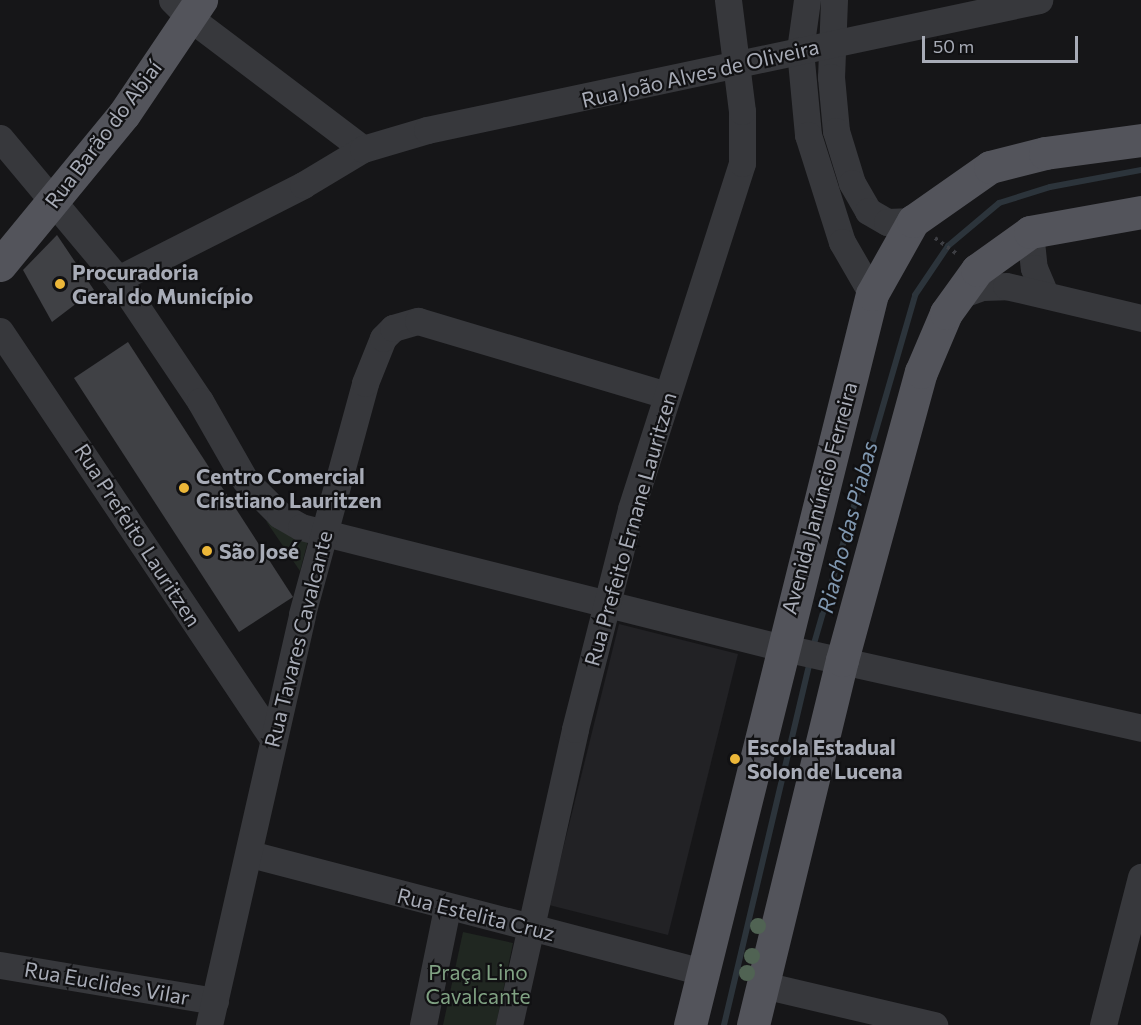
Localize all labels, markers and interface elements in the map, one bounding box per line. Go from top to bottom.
scale bar [925,24,1081,62]
street label: Rua João Alves de Oliveira [579,33,821,113]
text: 50 m [933,35,974,57]
street label: Rua Barão do Abiaí [39,55,167,213]
place label: Procuradoria Geral do Município [72,259,253,309]
marker: Procuradoria Geral do Município [53,277,67,291]
street label: Avenida Janúncio Ferreira [776,379,862,617]
street label: Rua Prefeito Ernane Lauritzen [579,389,681,669]
water label: Riacho das Piabas [811,438,883,616]
street label: Rua Prefeito Lauritzen [69,439,207,631]
place label: Centro Comercial Cristiano Lauritzen [196,463,382,513]
marker: Centro Comercial Cristiano Lauritzen [177,481,191,495]
street label: Rua Tavares Cavalcante [259,528,337,750]
place label: São José [219,538,299,564]
marker: São José [200,544,214,558]
place label: Escola Estadual Solon de Lucena [747,734,903,784]
marker: Escola Estadual Solon de Lucena [728,752,742,766]
street label: Rua Estelita Cruz [395,882,557,946]
street label: Rua Euclides Vilar [22,956,192,1010]
park label: Praça Lino Cavalcante [426,959,530,1009]

